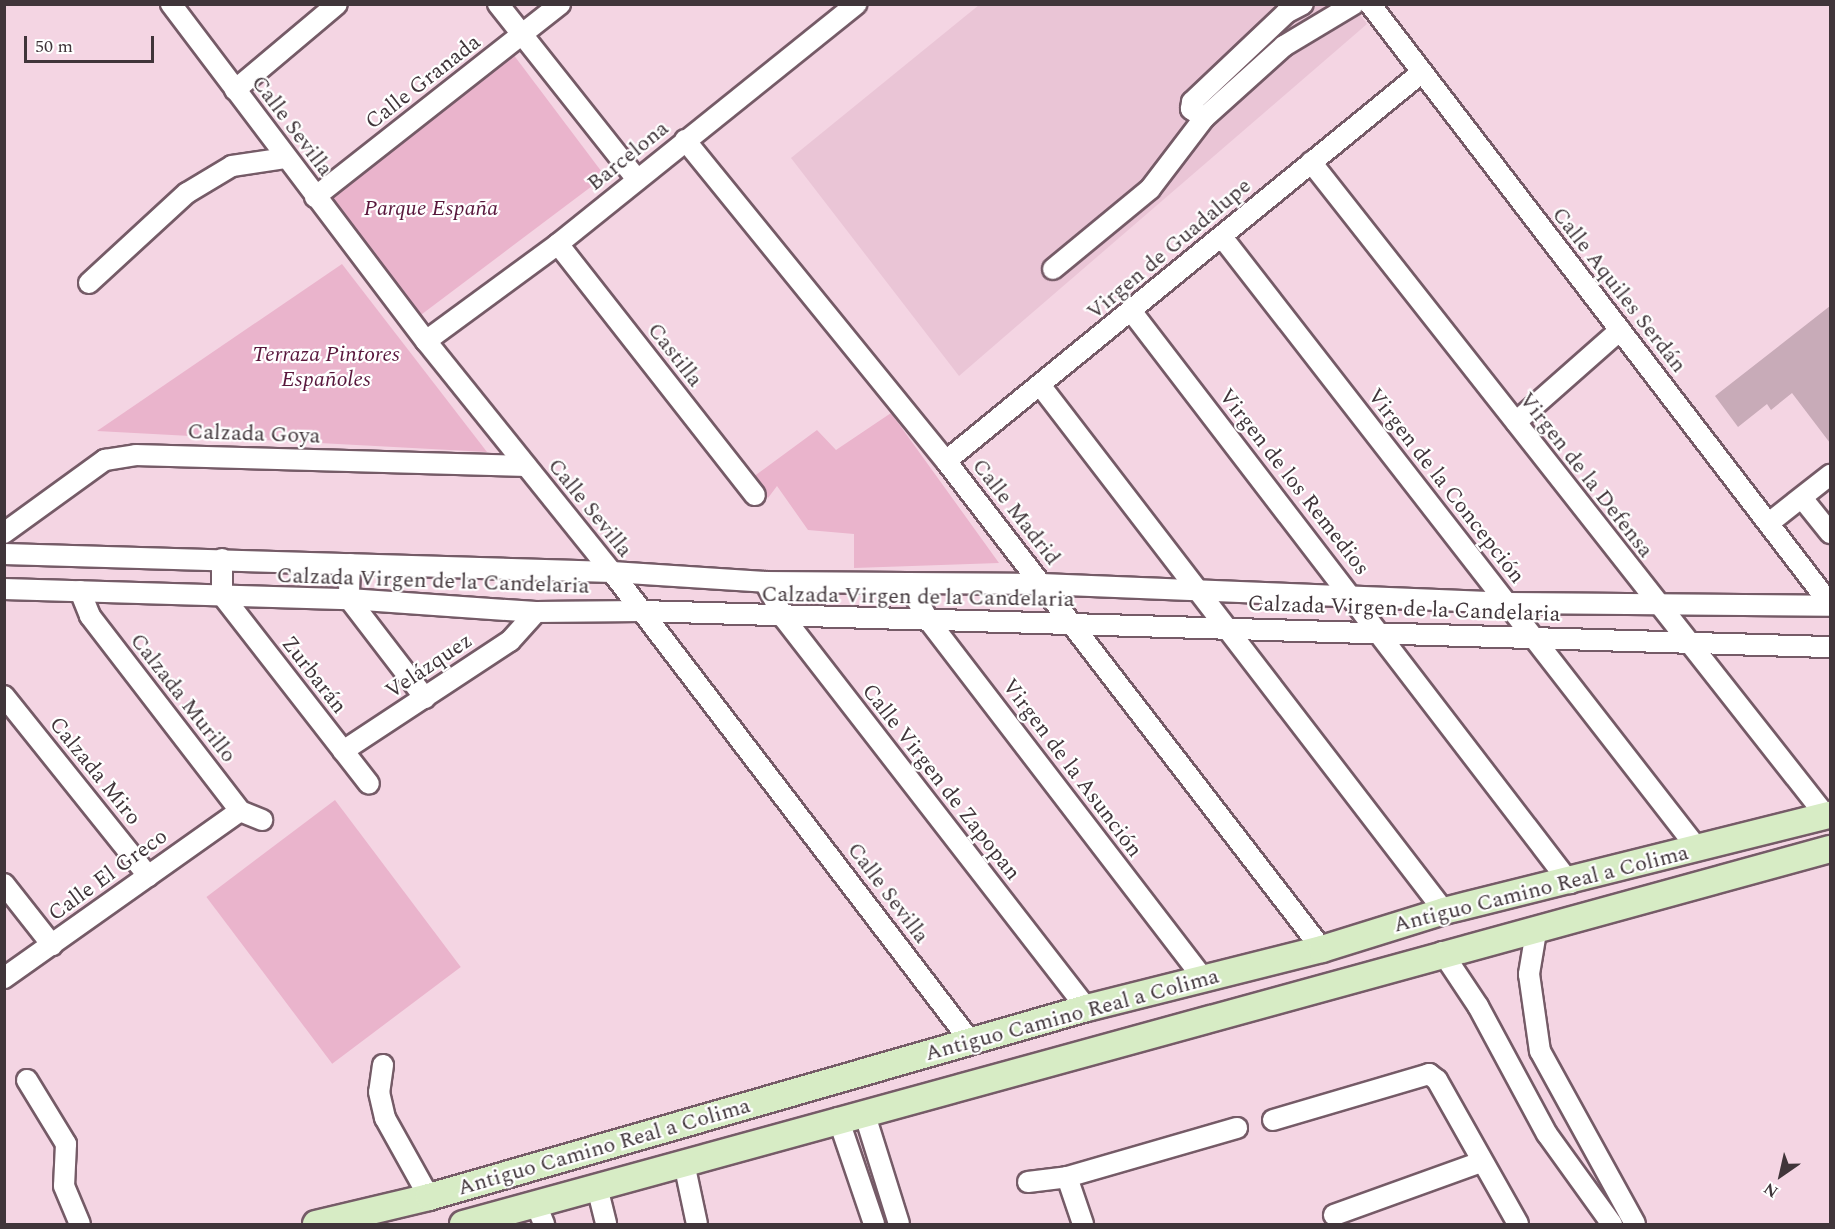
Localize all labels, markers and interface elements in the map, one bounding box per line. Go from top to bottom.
scale bar [27,24,158,62]
street label: Calle Granada [360,29,486,135]
text: 50 m [35,33,73,60]
street label: Calle Sevilla [245,70,339,182]
street label: Barcelona [582,115,674,197]
street label: Virgen de Guadalupe [1082,173,1256,325]
park label: Parque España [364,196,498,222]
street label: Calle Aquiles Serdán [1546,202,1692,378]
street label: Castilla [642,318,708,392]
park label: Terraza Pintores Españoles [252,341,400,392]
street label: Virgen de los Remedios [1213,383,1375,581]
street label: Virgen de la Concepción [1362,383,1530,589]
street label: Virgen de la Defensa [1513,387,1659,563]
street label: Calzada Goya [187,418,321,450]
street label: Calle Sevilla [542,453,638,563]
street label: Calle Madrid [966,454,1066,570]
street label: Calzada Virgen de la Candelaria [276,562,590,600]
street label: Calzada Virgen de la Candelaria [761,581,1075,613]
street label: Calzada Virgen de la Candelaria [1247,590,1561,628]
street label: Velázquez [381,627,477,705]
street label: Calzada Murillo [124,628,242,768]
street label: Zurbarán [276,631,352,719]
street label: Virgen de la Asunción [996,673,1148,863]
street label: Calle Virgen de Zapopan [856,678,1026,886]
street label: Calzada Miro [43,712,147,830]
street label: Calle El Greco [43,823,173,927]
street label: Calle Sevilla [841,837,935,949]
street label: Antiguo Camino Real a Colima [1391,840,1691,938]
street label: Antiguo Camino Real a Colima [922,963,1222,1067]
street label: Antiguo Camino Real a Colima [455,1093,753,1201]
north arrow [1751,1145,1811,1205]
text: N [1759,1176,1783,1204]

